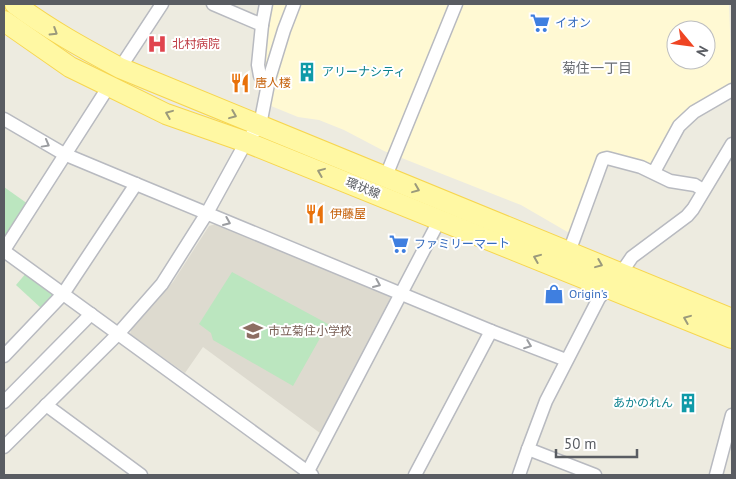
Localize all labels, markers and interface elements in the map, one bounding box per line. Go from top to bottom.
supermarket icon: イオン [529,12,551,34]
place label: イオン [555,15,591,30]
north arrow [666,20,716,70]
one-way arrow [49,26,58,35]
hospital icon: 北村病院 [146,33,168,55]
place label: 北村病院 [172,36,220,51]
text: N [692,43,712,60]
district label: 菊住一丁目 [562,59,632,77]
building icon: アリーナシティ [296,61,318,83]
place label: アリーナシティ [322,64,405,79]
restaurant icon: 唐人楼 [229,72,251,94]
place label: 唐人楼 [255,75,291,90]
one-way arrow [228,109,237,120]
one-way arrow [165,110,174,121]
one-way arrow [41,137,50,147]
one-way arrow [317,167,326,178]
street label: 環状線 [344,174,383,201]
one-way arrow [411,182,420,193]
restaurant icon: 伊藤屋 [304,203,326,225]
place label: 伊藤屋 [330,206,366,221]
one-way arrow [222,215,231,226]
supermarket icon: ファミリーマート [388,233,410,255]
place label: ファミリーマート [414,236,510,251]
one-way arrow [533,254,541,264]
one-way arrow [594,258,603,268]
one-way arrow [372,278,381,288]
shop icon: Origin's [543,283,565,305]
place label: Origin's [569,286,608,301]
one-way arrow [683,315,692,326]
school or university icon: 市立菊住小学校 [242,320,264,342]
place label: 市立菊住小学校 [268,323,352,338]
one-way arrow [523,339,532,349]
building icon: あかのれん [677,392,699,414]
place label: あかのれん [613,395,673,410]
scale bar [556,426,637,458]
text: 50 m [564,434,597,453]

